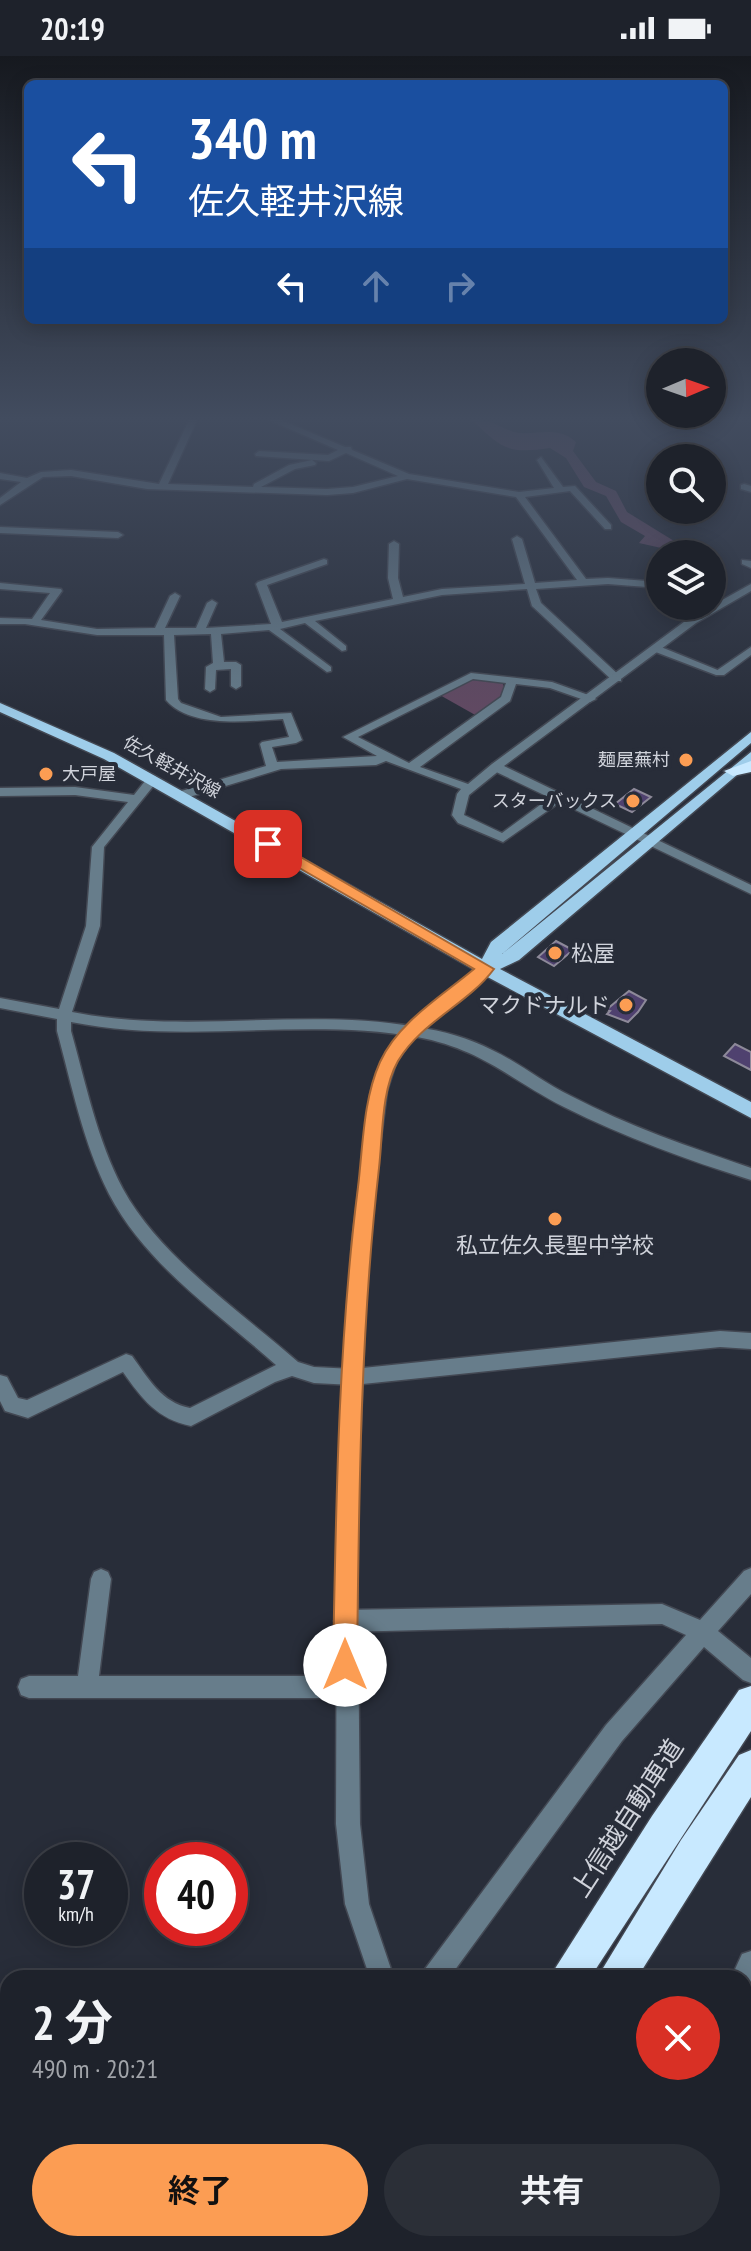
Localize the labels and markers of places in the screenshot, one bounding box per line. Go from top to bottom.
place label: 麺屋蕪村 [598,748,670,771]
marker: 麺屋蕪村 [677,751,695,769]
place label: 大戸屋 [62,762,116,785]
marker: 大戸屋 [37,765,55,783]
place label: スターバックス [492,789,617,812]
marker: スターバックス [624,792,642,810]
pin [234,810,302,878]
place label: 松屋 [571,939,615,967]
marker: 松屋 [546,944,564,962]
place label: マクドナルド [478,991,610,1019]
marker: マクドナルド [617,996,635,1014]
marker: 私立佐久長聖中学校 [546,1210,564,1228]
place label: 私立佐久長聖中学校 [456,1231,654,1259]

